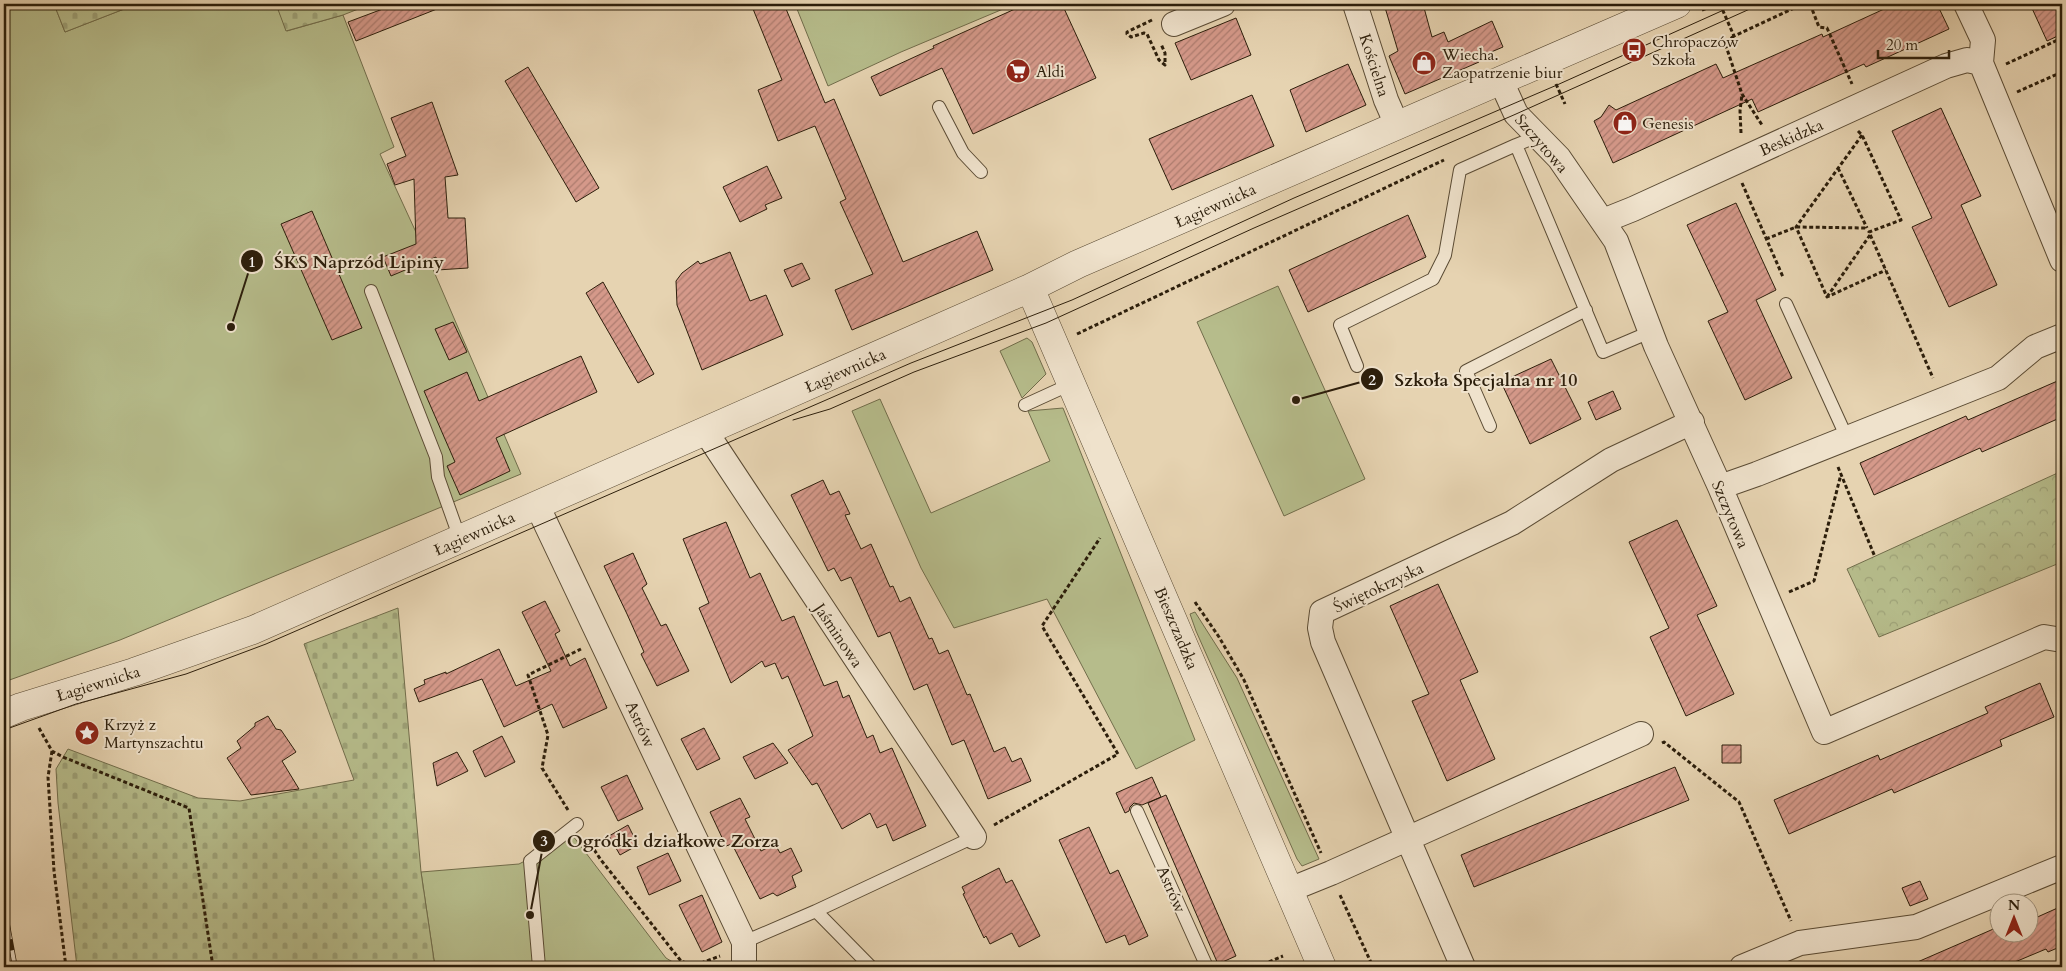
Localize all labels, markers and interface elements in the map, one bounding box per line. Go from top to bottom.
scale bar [1878,28,1950,60]
street label: Kościelna [1354,31,1395,100]
place label: Chropaczów Szkoła [1652,31,1739,71]
text: 20 m [1886,35,1918,55]
bus stop icon: Chropaczów Szkoła [1621,37,1647,63]
place label: Wiecha. Zaopatrzenie biur [1441,44,1563,84]
shop icon: Wiecha. Zaopatrzenie biur [1411,50,1437,76]
supermarket icon: Aldi [1005,58,1031,84]
place label: Aldi [1036,61,1065,83]
street label: Szczytowa [1509,109,1573,178]
shop icon: Genesis [1612,110,1638,136]
place label: Genesis [1642,113,1694,135]
street label: Beskidzka [1756,114,1827,162]
street label: Łagiewnicka [1171,178,1259,234]
callout: ŚKS Naprzód Lipiny [239,245,454,278]
text: ŚKS Naprzód Lipiny [274,250,445,275]
text: 1 [248,252,256,272]
street label: Łagiewnicka [801,343,889,399]
callout: Szkoła Specjalna nr 10 [1360,363,1587,396]
text: Szkoła Specjalna nr 10 [1395,368,1577,393]
text: 2 [1368,370,1376,390]
street label: Szczytowa [1706,477,1754,552]
street label: Łagiewnicka [430,506,518,562]
street label: Świętokrzyska [1330,557,1427,618]
street label: Bieszczadzka [1149,584,1203,673]
street label: Jaśminowa [807,597,868,672]
street label: Łagiewnicka [54,661,143,707]
street label: Astrów [620,698,661,751]
place label: Krzyż z Martynszachtu [104,714,204,754]
place icon: Krzyż z Martynszachtu [74,720,100,746]
callout: Ogródki działkowe Zorza [532,825,789,858]
text: Ogródki działkowe Zorza [567,829,779,854]
text: 3 [540,831,548,851]
street label: Astrów [1151,863,1191,916]
north arrow [1988,894,2038,944]
text: N [2008,896,2020,915]

